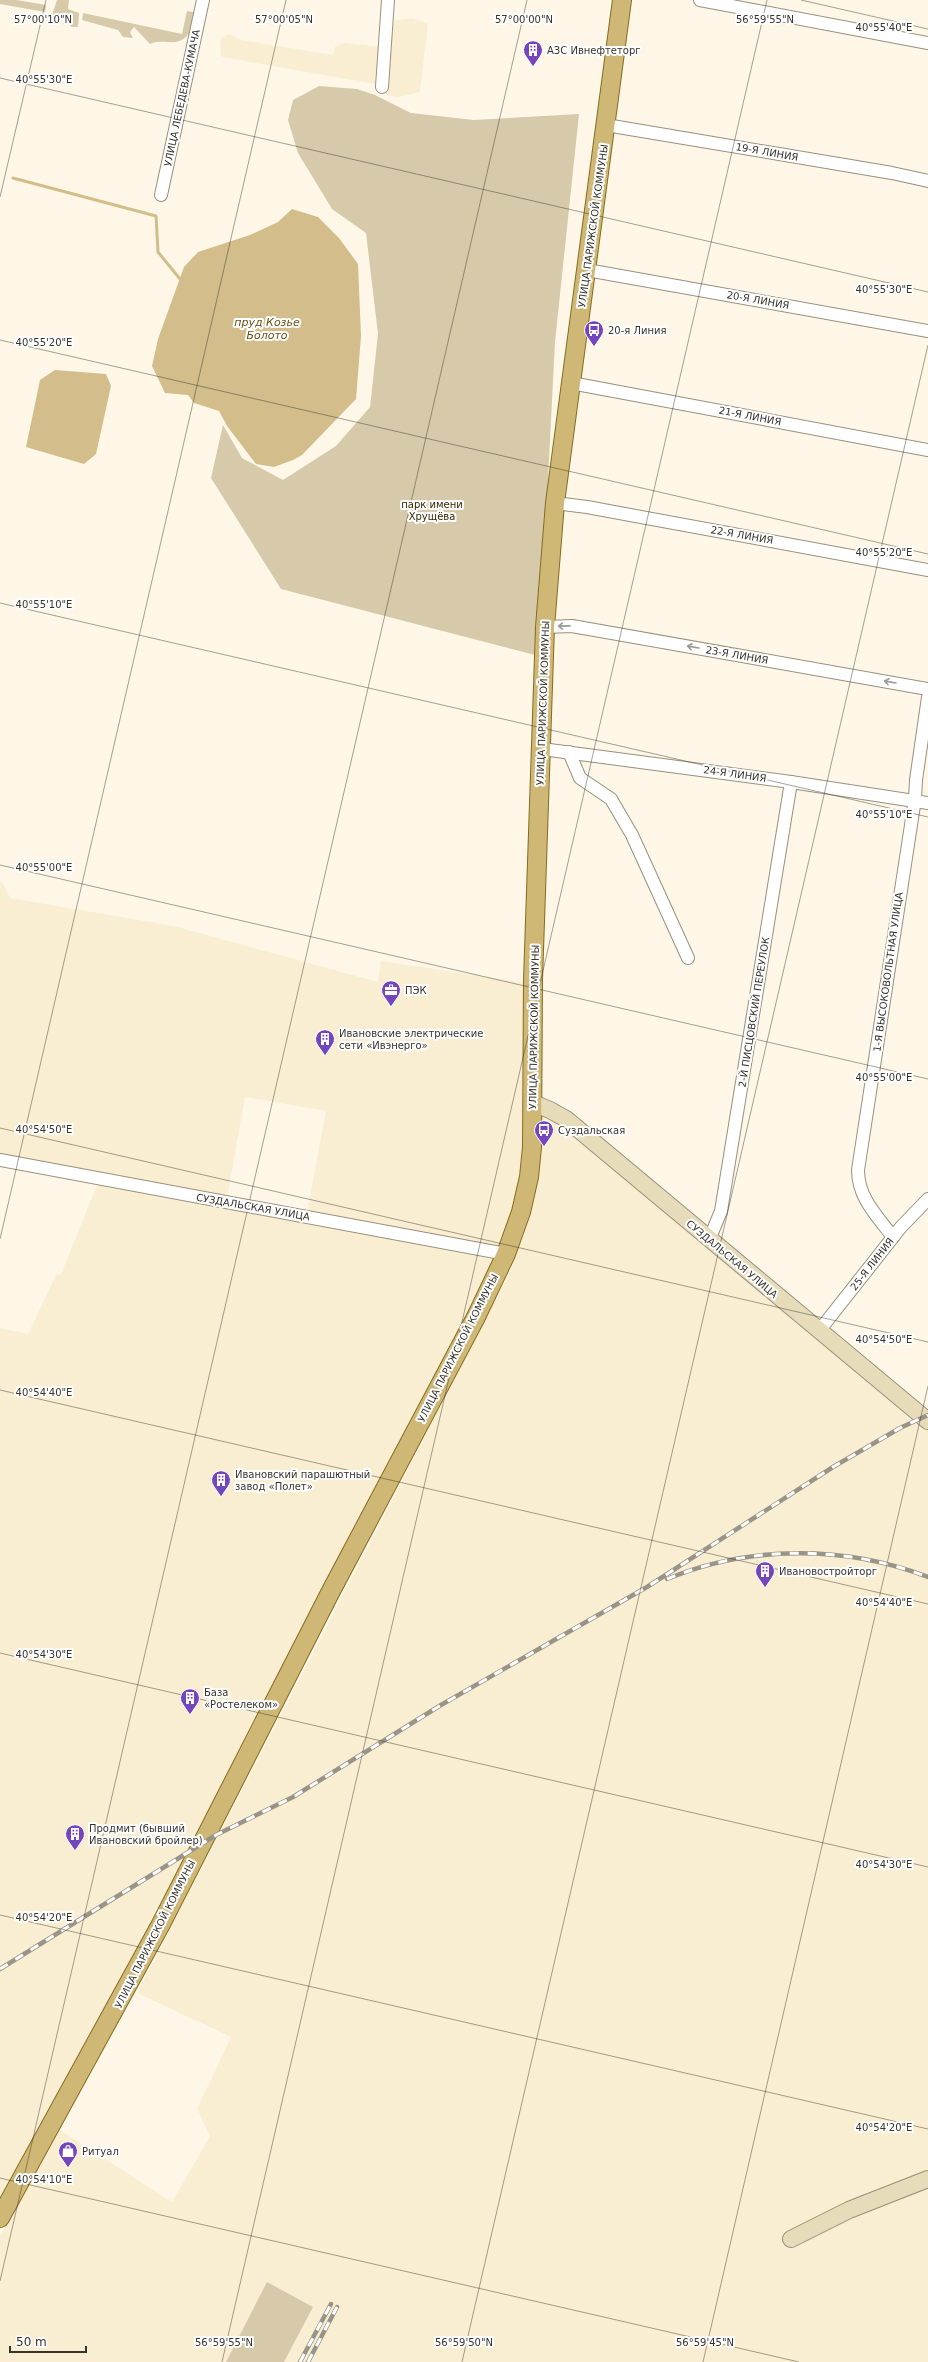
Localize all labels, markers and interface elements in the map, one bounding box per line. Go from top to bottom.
text: 57°00'10"N [14,14,72,25]
text: 57°00'05"N [255,14,313,25]
text: 57°00'00"N [495,14,553,25]
text: 56°59'55"N [736,14,794,25]
text: 40°55'40"E [856,22,912,33]
street label: УЛИЦА ЛЕБЕДЕВА-КУМАЧА [162,28,202,167]
building icon: АЗС Ивнефтеторг [522,39,544,67]
place label: АЗС Ивнефтеторг [547,45,641,56]
text: 40°55'30"E [16,74,72,85]
street label: 19-Я ЛИНИЯ [735,141,799,163]
street label: УЛИЦА ПАРИЖСКОЙ КОММУНЫ [575,143,610,308]
text: 40°55'30"E [856,284,912,295]
street label: 20-Я ЛИНИЯ [726,289,790,311]
water label: пруд Козье Болото [234,316,300,342]
bus stop icon: 20-я Линия [583,319,605,347]
place label: 20-я Линия [608,325,667,336]
text: 40°55'20"E [16,337,72,348]
street label: 21-Я ЛИНИЯ [718,405,782,427]
park label: парк имени Хрущёва [401,499,463,522]
street label: 22-Я ЛИНИЯ [710,524,774,546]
text: 40°55'20"E [856,547,912,558]
text: 40°55'10"E [16,599,72,610]
street label: УЛИЦА ПАРИЖСКОЙ КОММУНЫ [534,620,551,786]
one-way arrow [558,622,571,630]
one-way arrow [686,643,699,651]
street label: 23-Я ЛИНИЯ [705,644,769,666]
one-way arrow [883,678,896,686]
street label: 24-Я ЛИНИЯ [703,764,767,784]
text: 40°55'10"E [856,809,912,820]
text: 40°55'00"E [16,862,72,873]
street label: 1-Я ВЫСОКОВОЛЬТНАЯ УЛИЦА [871,891,905,1052]
street label: 2-Й ПИСЦОВСКИЙ ПЕРЕУЛОК [736,936,771,1088]
street label: УЛИЦА ПАРИЖСКОЙ КОММУНЫ [526,945,541,1109]
office icon: ПЭК [380,979,402,1007]
place label: ПЭК [405,985,427,996]
building icon: Ивановские электрические сети «Ивэнерго» [314,1028,336,1056]
place label: Ивановские электрические сети «Ивэнерго» [339,1028,483,1051]
text: 40°55'00"E [856,1072,912,1083]
bus stop icon: Суздальская [533,1119,555,1147]
text: 40°54'50"E [16,1124,72,1135]
place label: Суздальская [558,1125,625,1136]
street label: СУЗДАЛЬСКАЯ УЛИЦА [195,1192,311,1222]
street label: СУЗДАЛЬСКАЯ УЛИЦА [684,1218,780,1300]
street label: 25-Я ЛИНИЯ [848,1236,896,1292]
street label: УЛИЦА ПАРИЖСКОЙ КОММУНЫ [415,1272,500,1424]
text: 40°54'50"E [856,1334,912,1345]
text: 40°54'40"E [16,1387,72,1398]
building icon: Ивановский парашютный завод «Полет» [210,1469,232,1497]
place label: Ивановский парашютный завод «Полет» [235,1469,370,1492]
building icon: Ивановостройторг [754,1560,776,1588]
place label: Ивановостройторг [779,1566,877,1577]
text: 40°54'40"E [856,1597,912,1608]
text: 40°54'30"E [16,1649,72,1660]
building icon: База «Ростелеком» [179,1687,201,1715]
place label: База «Ростелеком» [204,1687,278,1710]
building icon: Продмит (бывший Ивановский бройлер) [64,1823,86,1851]
place label: Продмит (бывший Ивановский бройлер) [89,1823,203,1846]
street label: УЛИЦА ПАРИЖСКОЙ КОММУНЫ [112,1858,197,2010]
text: 40°54'30"E [856,1859,912,1870]
text: 40°54'20"E [16,1912,72,1923]
text: 40°54'20"E [856,2122,912,2133]
shop icon: Ритуал [57,2140,79,2168]
place label: Ритуал [82,2146,119,2157]
text: 40°54'10"E [16,2174,72,2185]
scale bar [10,2328,86,2354]
text: 50 m [16,2335,47,2349]
text: 56°59'55"N [195,2337,253,2348]
text: 56°59'50"N [435,2337,493,2348]
text: 56°59'45"N [676,2337,734,2348]

